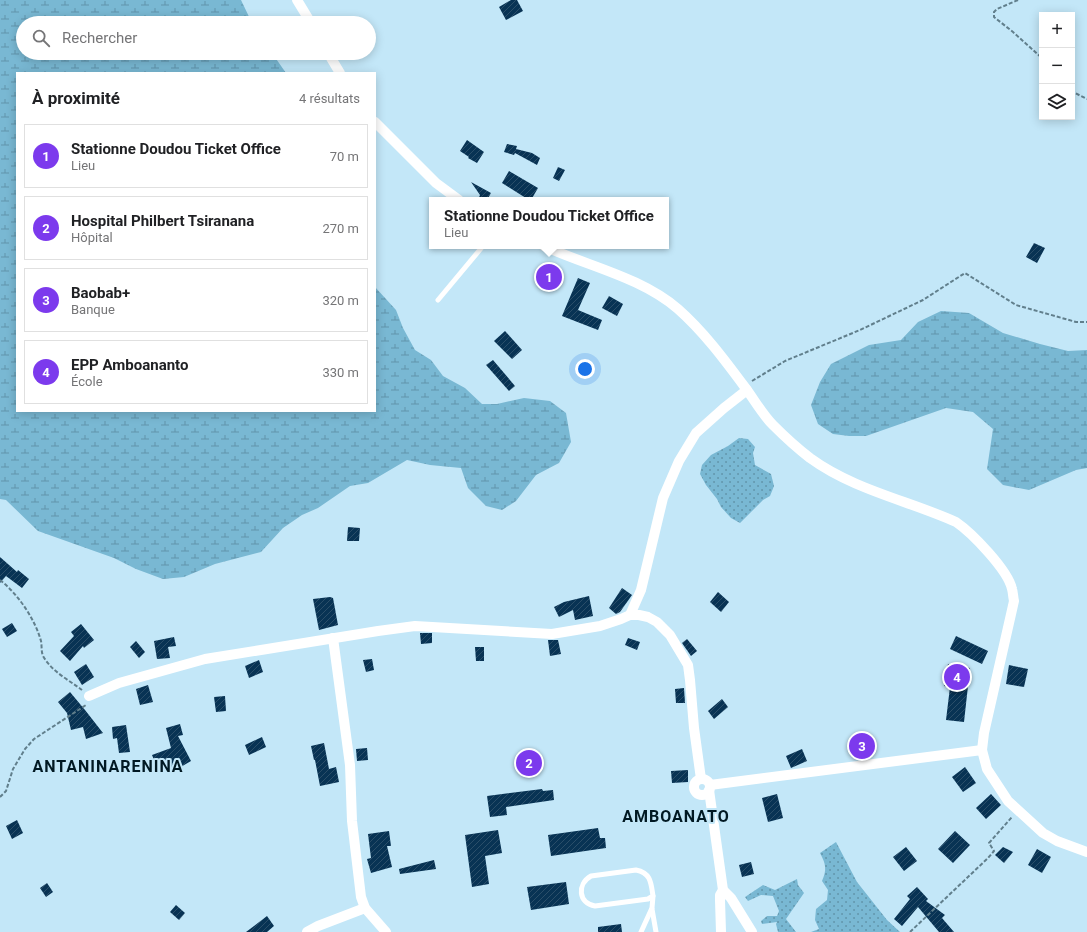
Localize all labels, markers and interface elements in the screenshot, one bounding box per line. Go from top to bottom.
map controls [1039,12,1075,120]
button: + [1039,12,1075,48]
search box [16,16,376,60]
icon: search [30,27,52,49]
text: Rechercher [62,29,137,47]
button: − [1039,48,1075,84]
button: layers [1039,84,1075,120]
text: À proximité [32,88,120,108]
text: 4 résultats [299,91,360,106]
text: Stationne Doudou Ticket Office [71,140,281,158]
text: 1 [42,149,50,164]
text: 70 m [330,149,359,164]
text: Lieu [71,158,95,173]
popup [429,197,669,249]
text: Stationne Doudou Ticket Office [444,207,654,225]
text: Hospital Philbert Tsiranana [71,212,254,230]
text: 2 [42,221,50,236]
text: 270 m [322,221,359,236]
text: Lieu [444,225,468,240]
text: Hôpital [71,230,113,245]
pin: 1 [536,262,562,292]
text: Baobab+ [71,284,130,302]
text: 3 [42,293,50,308]
text: 320 m [322,293,359,308]
text: Banque [71,302,115,317]
text: EPP Amboananto [71,356,188,374]
your location [575,359,595,379]
text: 4 [42,365,50,380]
text: 330 m [322,365,359,380]
text: École [71,374,103,389]
pin: 4 [944,662,970,692]
pin: 3 [849,731,875,761]
pin: 2 [516,748,542,778]
district label: ANTANINARENINA [32,757,184,776]
district label: AMBOANATO [622,807,730,826]

